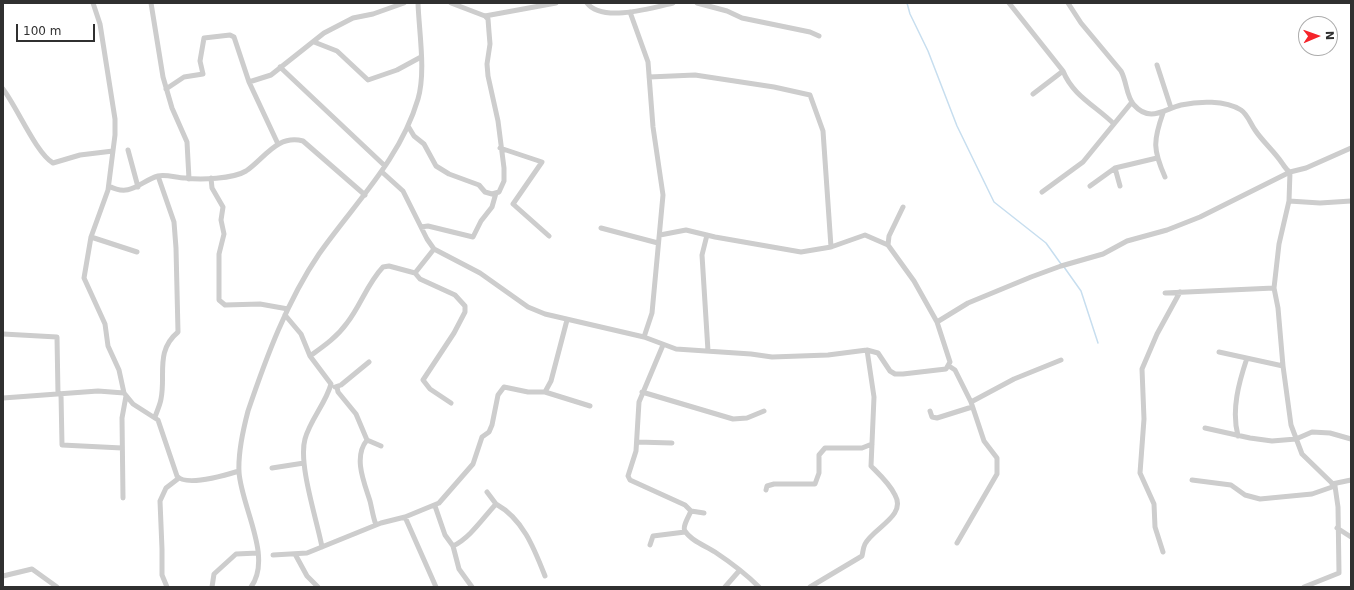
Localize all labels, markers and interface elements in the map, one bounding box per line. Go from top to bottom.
scale bar [18,16,97,42]
north arrow [1298,16,1338,56]
text: 100 m [23,24,61,38]
text: N [1323,31,1336,40]

